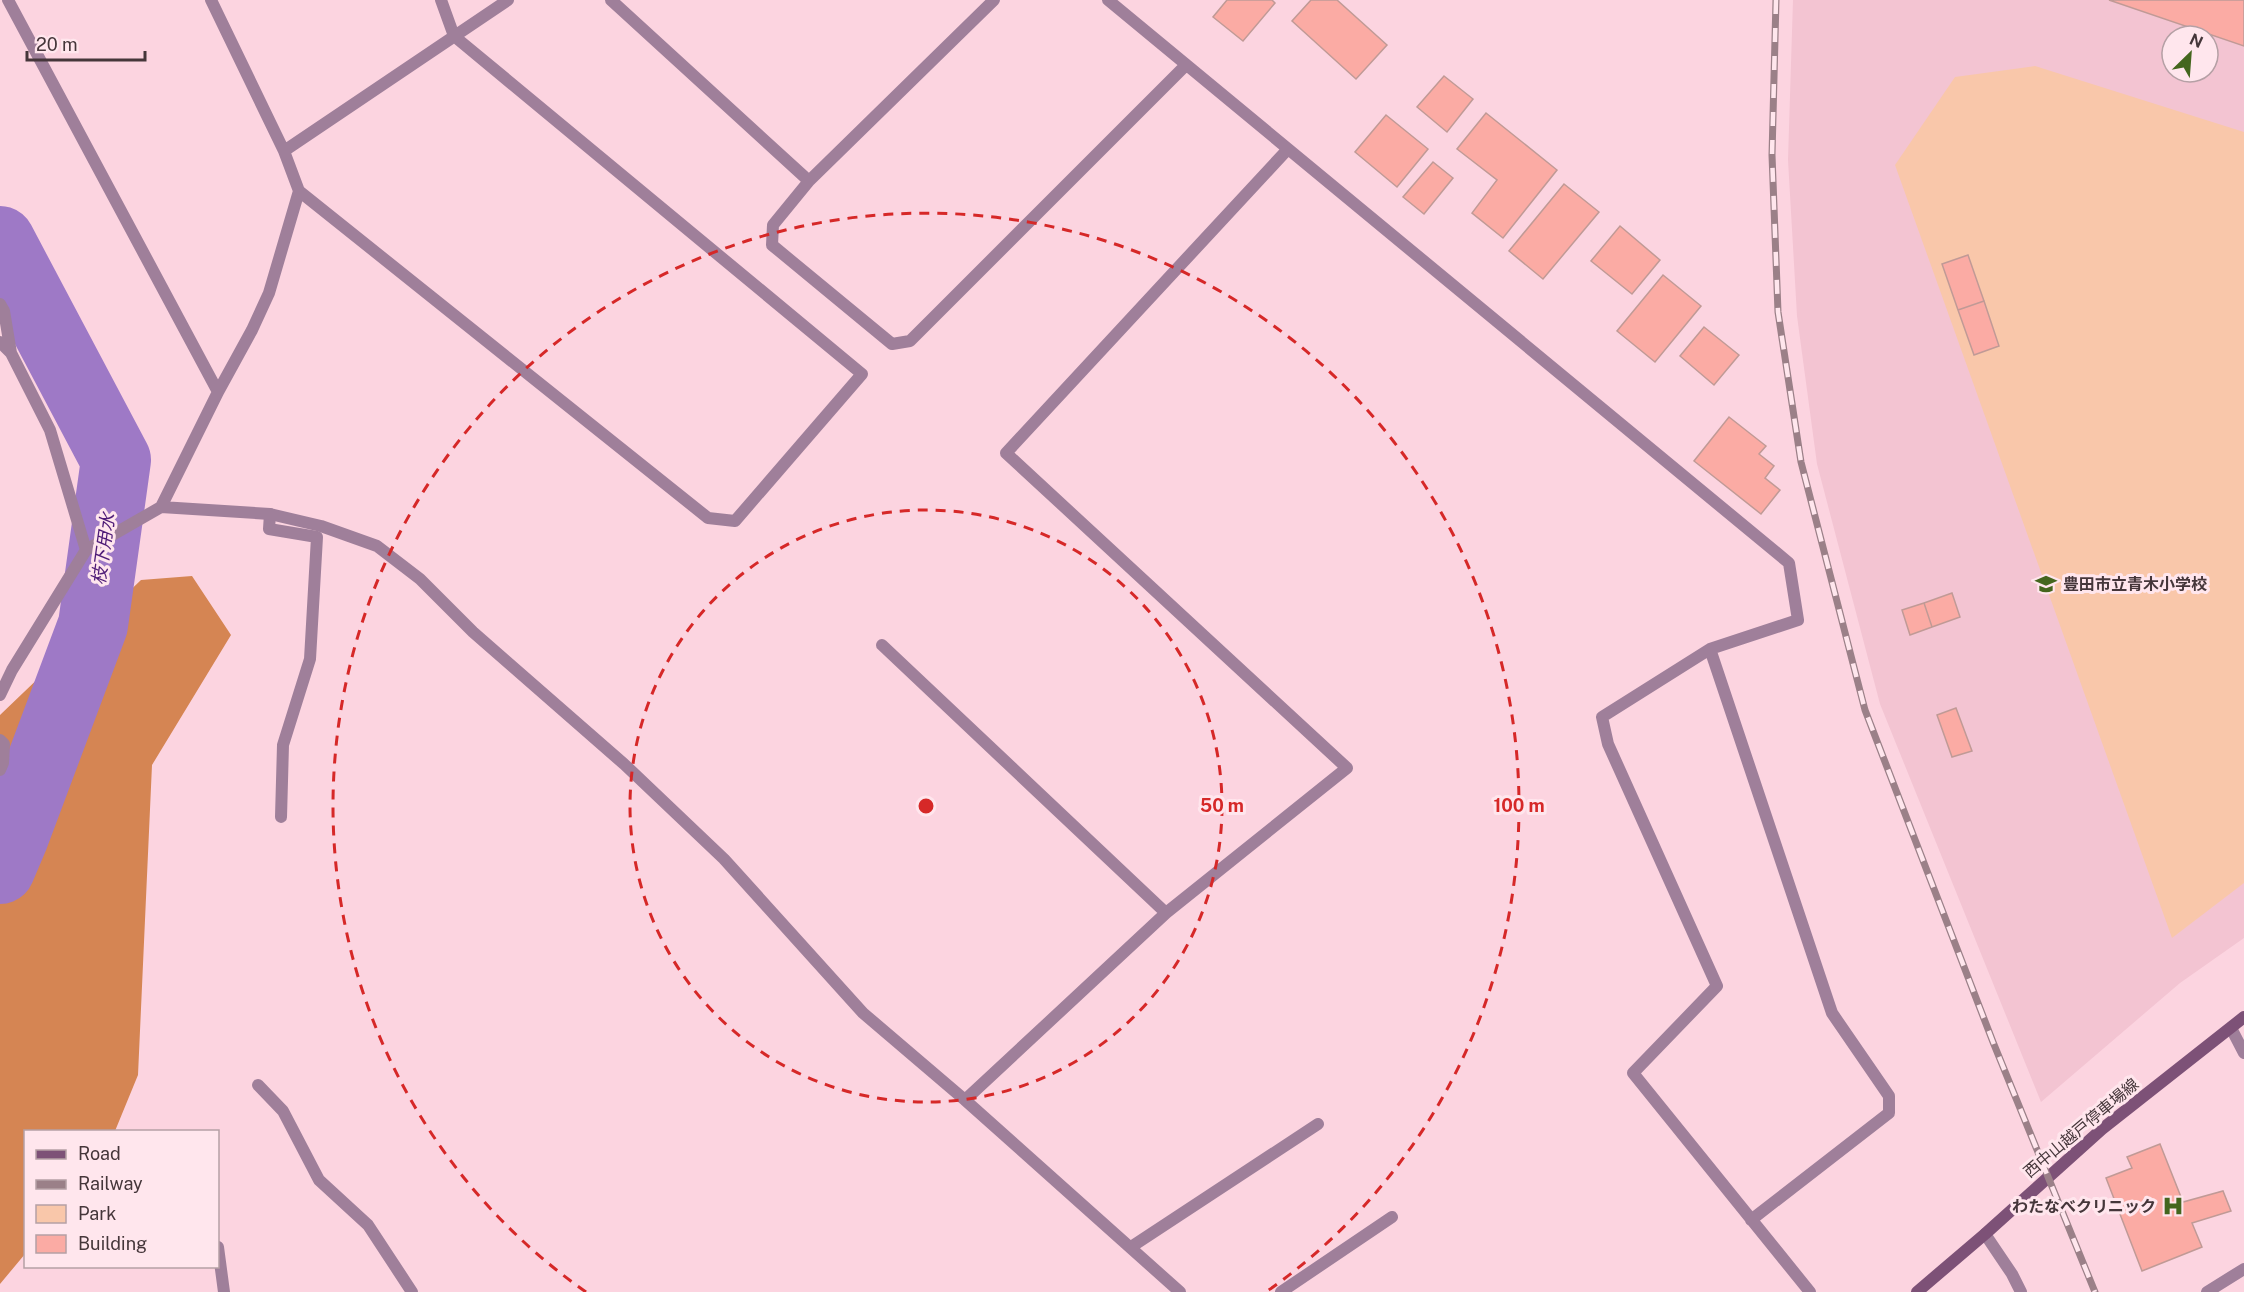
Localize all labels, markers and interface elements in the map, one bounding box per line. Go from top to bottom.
scale bar [27,24,146,62]
north arrow [2160,24,2220,84]
text: N [2186,30,2206,52]
text: 20 m [36,34,78,55]
water label: 枝下用水 [88,510,119,586]
school or university icon: 豊田市立青木小学校 [2034,572,2058,596]
place label: 豊田市立青木小学校 [2063,575,2207,594]
text: 50 m [1200,795,1244,816]
text: 100 m [1493,795,1545,816]
centre of rings [916,796,936,816]
street label: 西中山越戸停車場線 [2020,1074,2142,1182]
legend [24,1130,219,1268]
text: Road [78,1143,121,1164]
text: Railway [78,1173,143,1194]
hospital icon: わたなべクリニック [2161,1194,2185,1218]
place label: わたなべクリニック [2012,1197,2156,1216]
text: Park [78,1203,116,1224]
text: Building [78,1233,147,1254]

